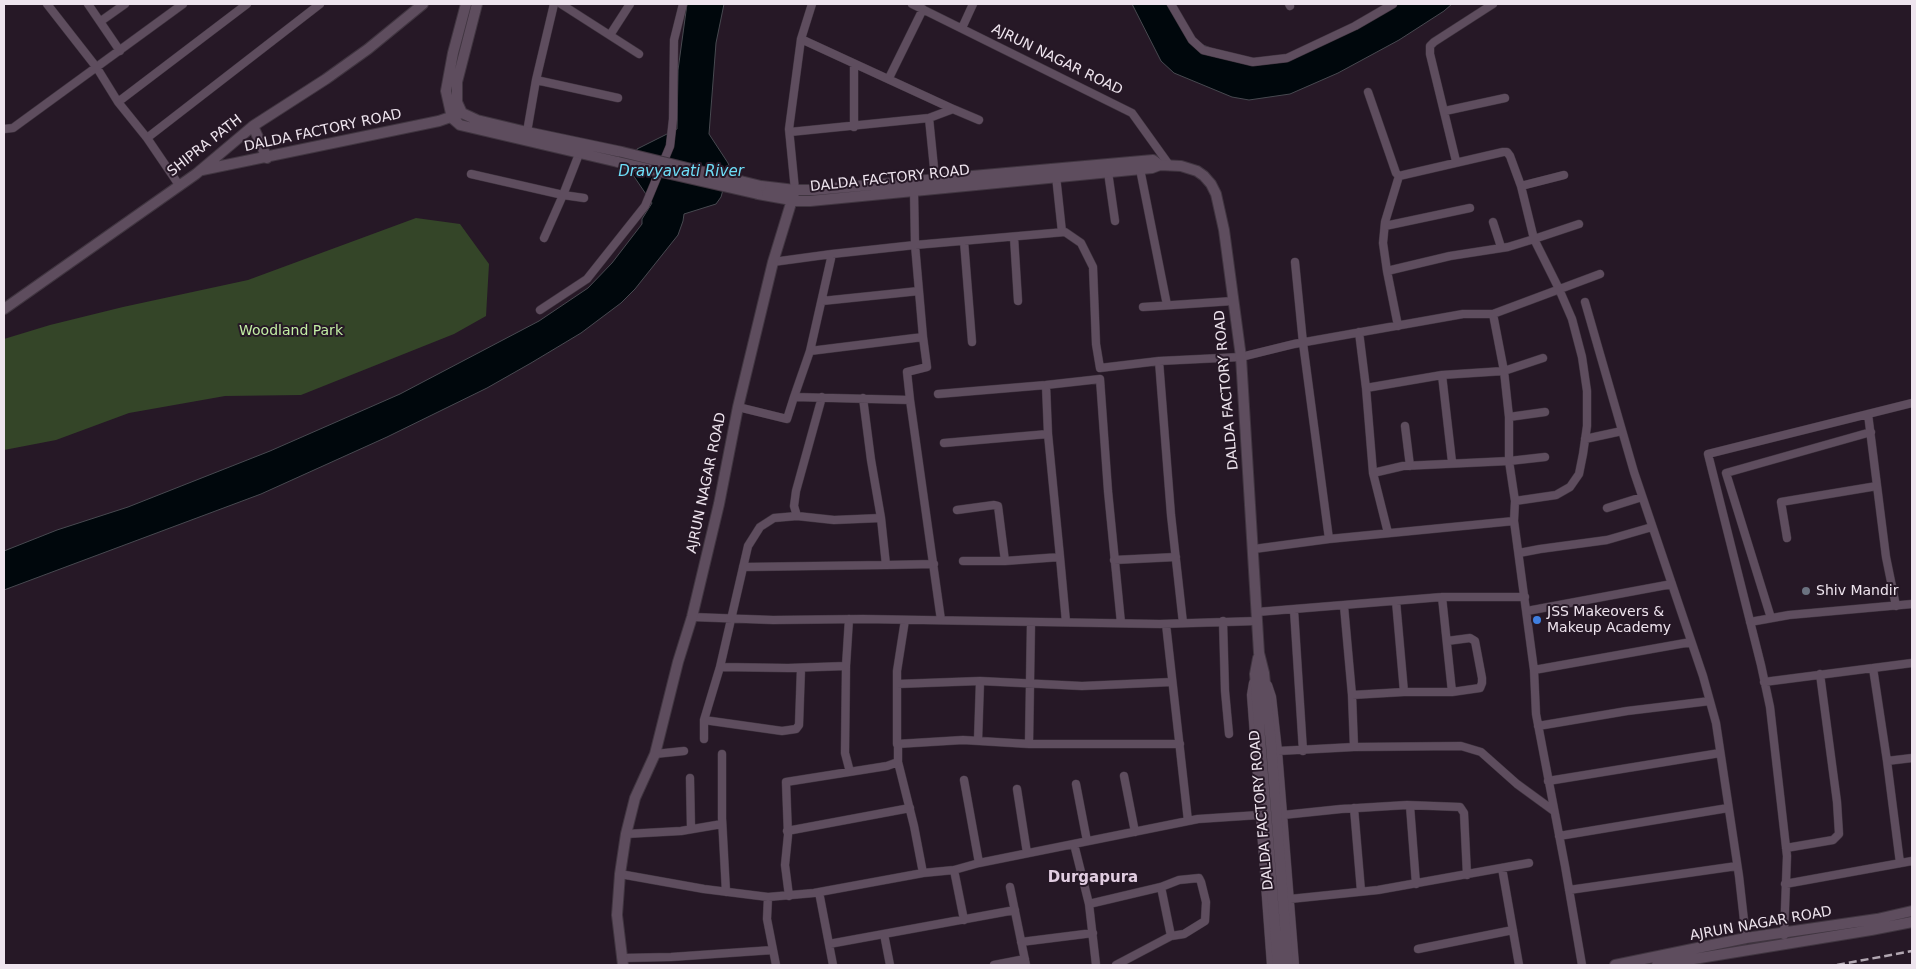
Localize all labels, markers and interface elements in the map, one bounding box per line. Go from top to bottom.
street label: AJRUN NAGAR ROAD [989,21,1125,99]
street label: DALDA FACTORY ROAD [243,106,403,156]
street label: SHIPRA PATH [164,112,246,180]
street label: DALDA FACTORY ROAD [809,162,971,196]
water label: Dravyavati River [618,163,744,181]
street label: DALDA FACTORY ROAD [1212,309,1242,471]
park label: Woodland Park [239,323,343,339]
street label: AJRUN NAGAR ROAD [684,411,730,555]
place label: Shiv Mandir [1816,583,1898,599]
marker: Shiv Mandir [1800,585,1812,597]
place label: JSS Makeovers & Makeup Academy [1547,604,1671,636]
marker: JSS Makeovers & Makeup Academy [1531,614,1543,626]
street label: DALDA FACTORY ROAD [1247,729,1277,891]
district label: Durgapura [1048,869,1138,887]
street label: AJRUN NAGAR ROAD [1689,903,1833,945]

